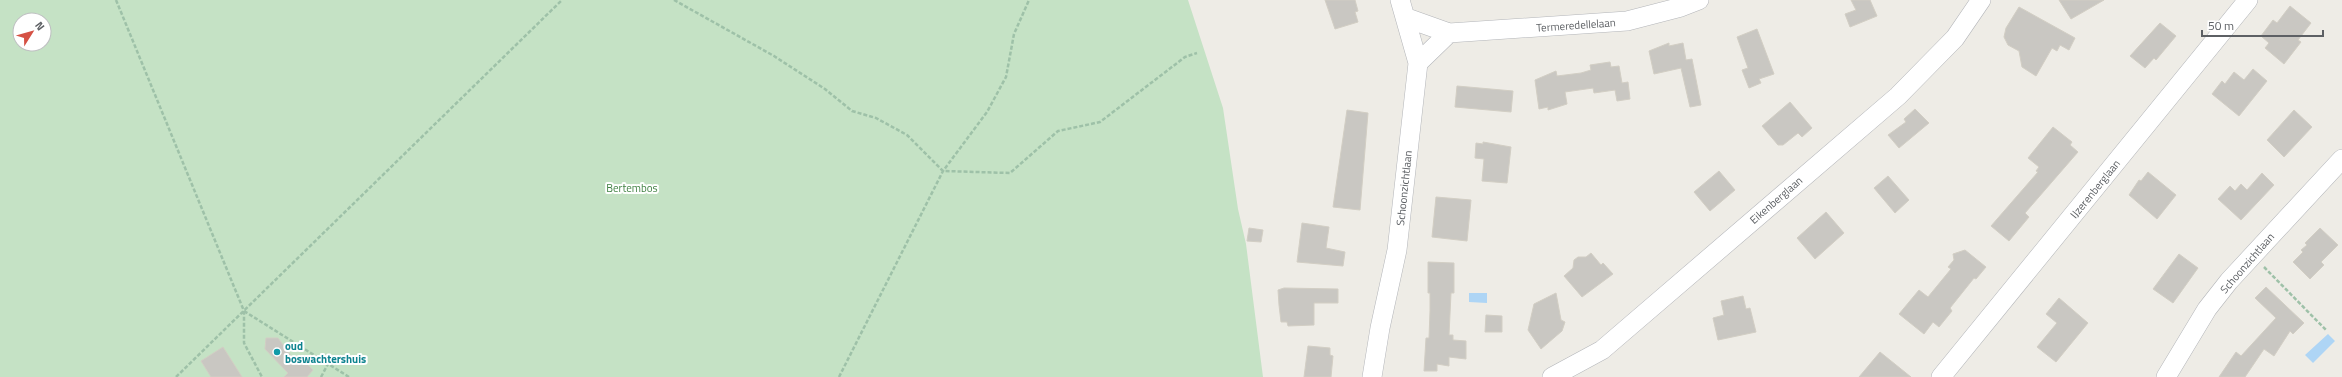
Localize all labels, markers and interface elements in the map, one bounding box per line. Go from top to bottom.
north arrow [12,12,52,52]
scale bar [2202,12,2323,38]
street label: Termeredellelaan [1536,14,1616,36]
text: 50 m [2208,16,2234,35]
text: N [31,18,49,34]
street label: Schoonzichtlaan [1392,149,1416,226]
street label: IJzerenberglaan [2066,156,2124,222]
street label: Eikenberglaan [1746,172,1806,227]
park label: Bertembos [606,180,658,196]
street label: Schoonzichtlaan [2216,229,2278,297]
place label: oud boswachtershuis [285,338,366,367]
marker: oud boswachtershuis [272,347,282,357]

